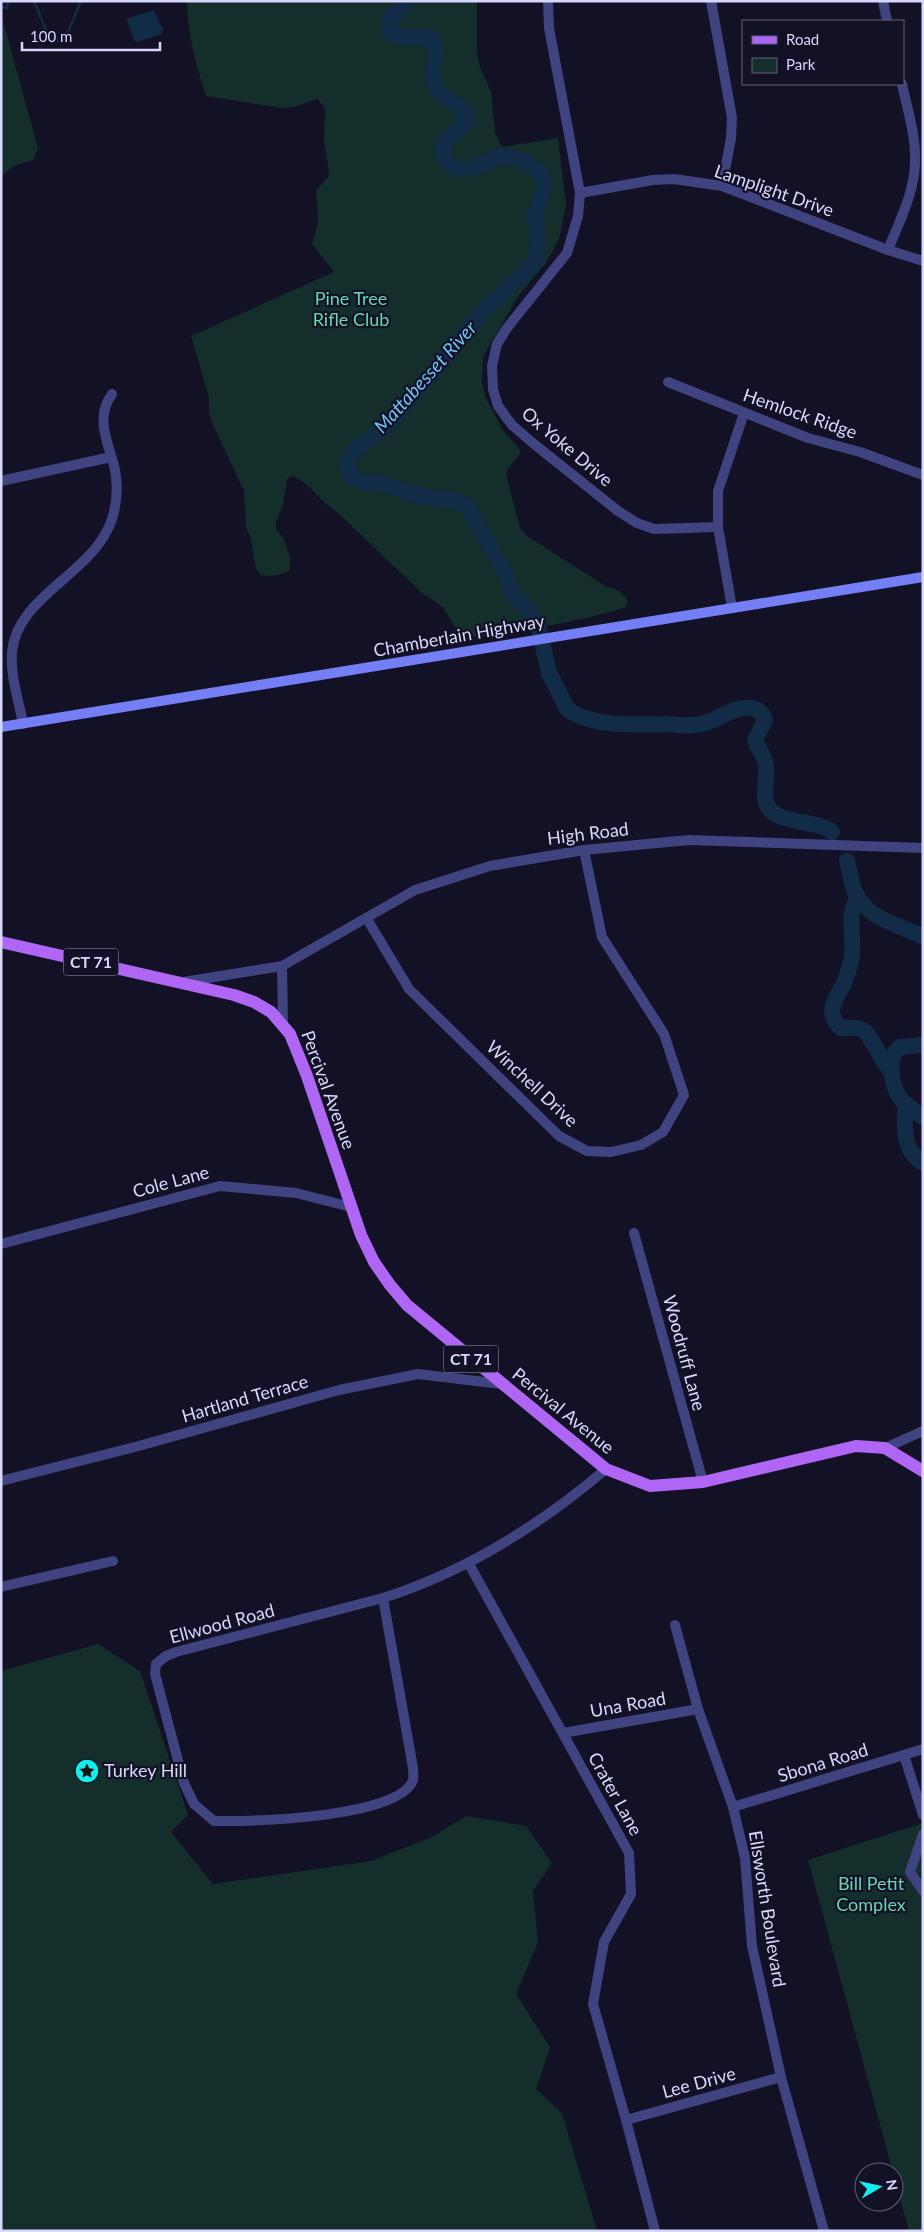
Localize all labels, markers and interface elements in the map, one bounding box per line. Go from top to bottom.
scale bar [22,20,160,52]
legend [742,20,904,85]
text: 100 m [30,27,72,45]
text: Road [786,30,819,48]
text: Park [786,55,816,73]
street label: Lamplight Drive [712,159,837,221]
park label: Pine Tree Rifle Club [313,287,389,330]
water label: Mattabesset River [369,316,481,437]
street label: Hemlock Ridge [741,383,860,443]
street label: Ox Yoke Drive [518,402,618,491]
street label: Chamberlain Highway [372,609,547,661]
street label: High Road [546,817,630,849]
road number: CT 71 [64,949,118,976]
street label: Percival Avenue [297,1027,361,1152]
street label: Winchell Drive [482,1035,583,1131]
street label: Cole Lane [130,1160,211,1202]
street label: Woodruff Lane [659,1293,711,1413]
road number: CT 71 [444,1346,498,1372]
street label: Percival Avenue [508,1362,619,1458]
street label: Hartland Terrace [179,1369,311,1427]
street label: Ellwood Road [167,1598,277,1648]
street label: Una Road [588,1687,667,1721]
street label: Sbona Road [775,1738,871,1786]
street label: Crater Lane [584,1748,648,1839]
place icon: Turkey Hill [74,1758,100,1784]
place label: Turkey Hill [104,1759,187,1781]
street label: Ellsworth Boulevard [745,1829,791,1989]
park label: Bill Petit Complex [836,1872,906,1915]
street label: Lee Drive [660,2062,738,2102]
north arrow [854,2162,904,2212]
text: N [883,2178,902,2192]

